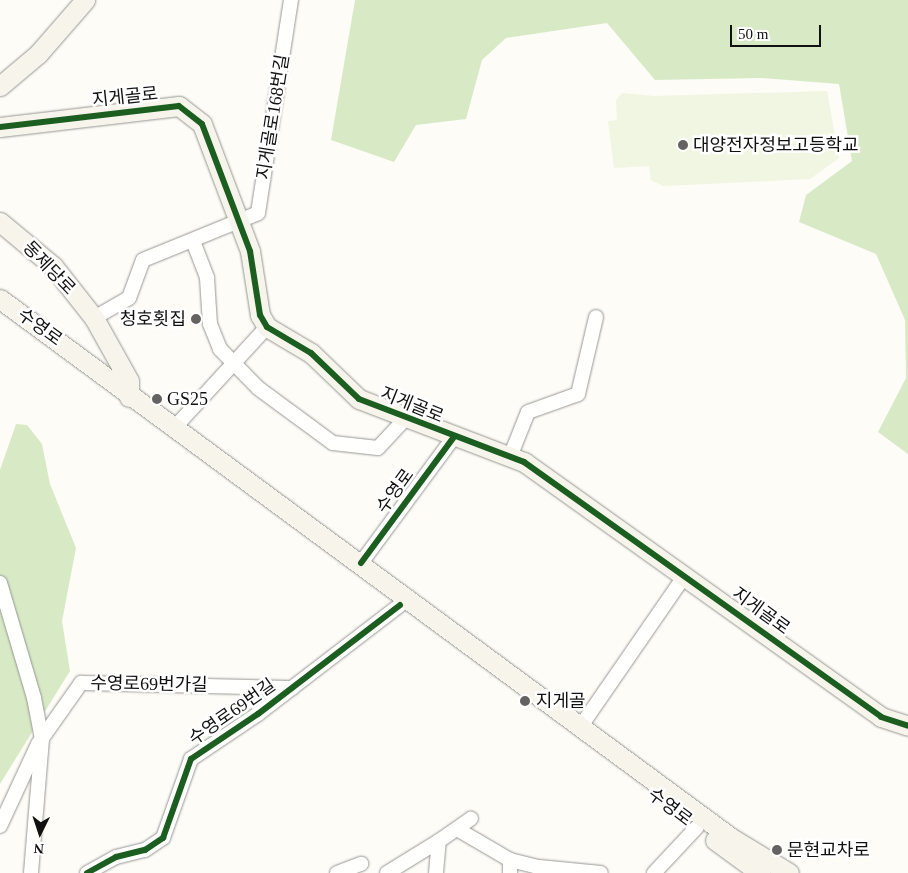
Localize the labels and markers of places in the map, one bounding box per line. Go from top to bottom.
place label: 대양전자정보고등학교 [693,134,859,156]
marker: 대양전자정보고등학교 [677,139,689,151]
place label: 청호횟집 [120,308,186,330]
marker: 청호횟집 [190,313,202,325]
place label: GS25 [167,388,208,410]
marker: GS25 [151,393,163,405]
place label: 지게골 [536,690,586,712]
marker: 지게골 [518,694,532,708]
place label: 문현교차로 [787,839,870,861]
marker: 문현교차로 [771,844,783,856]

